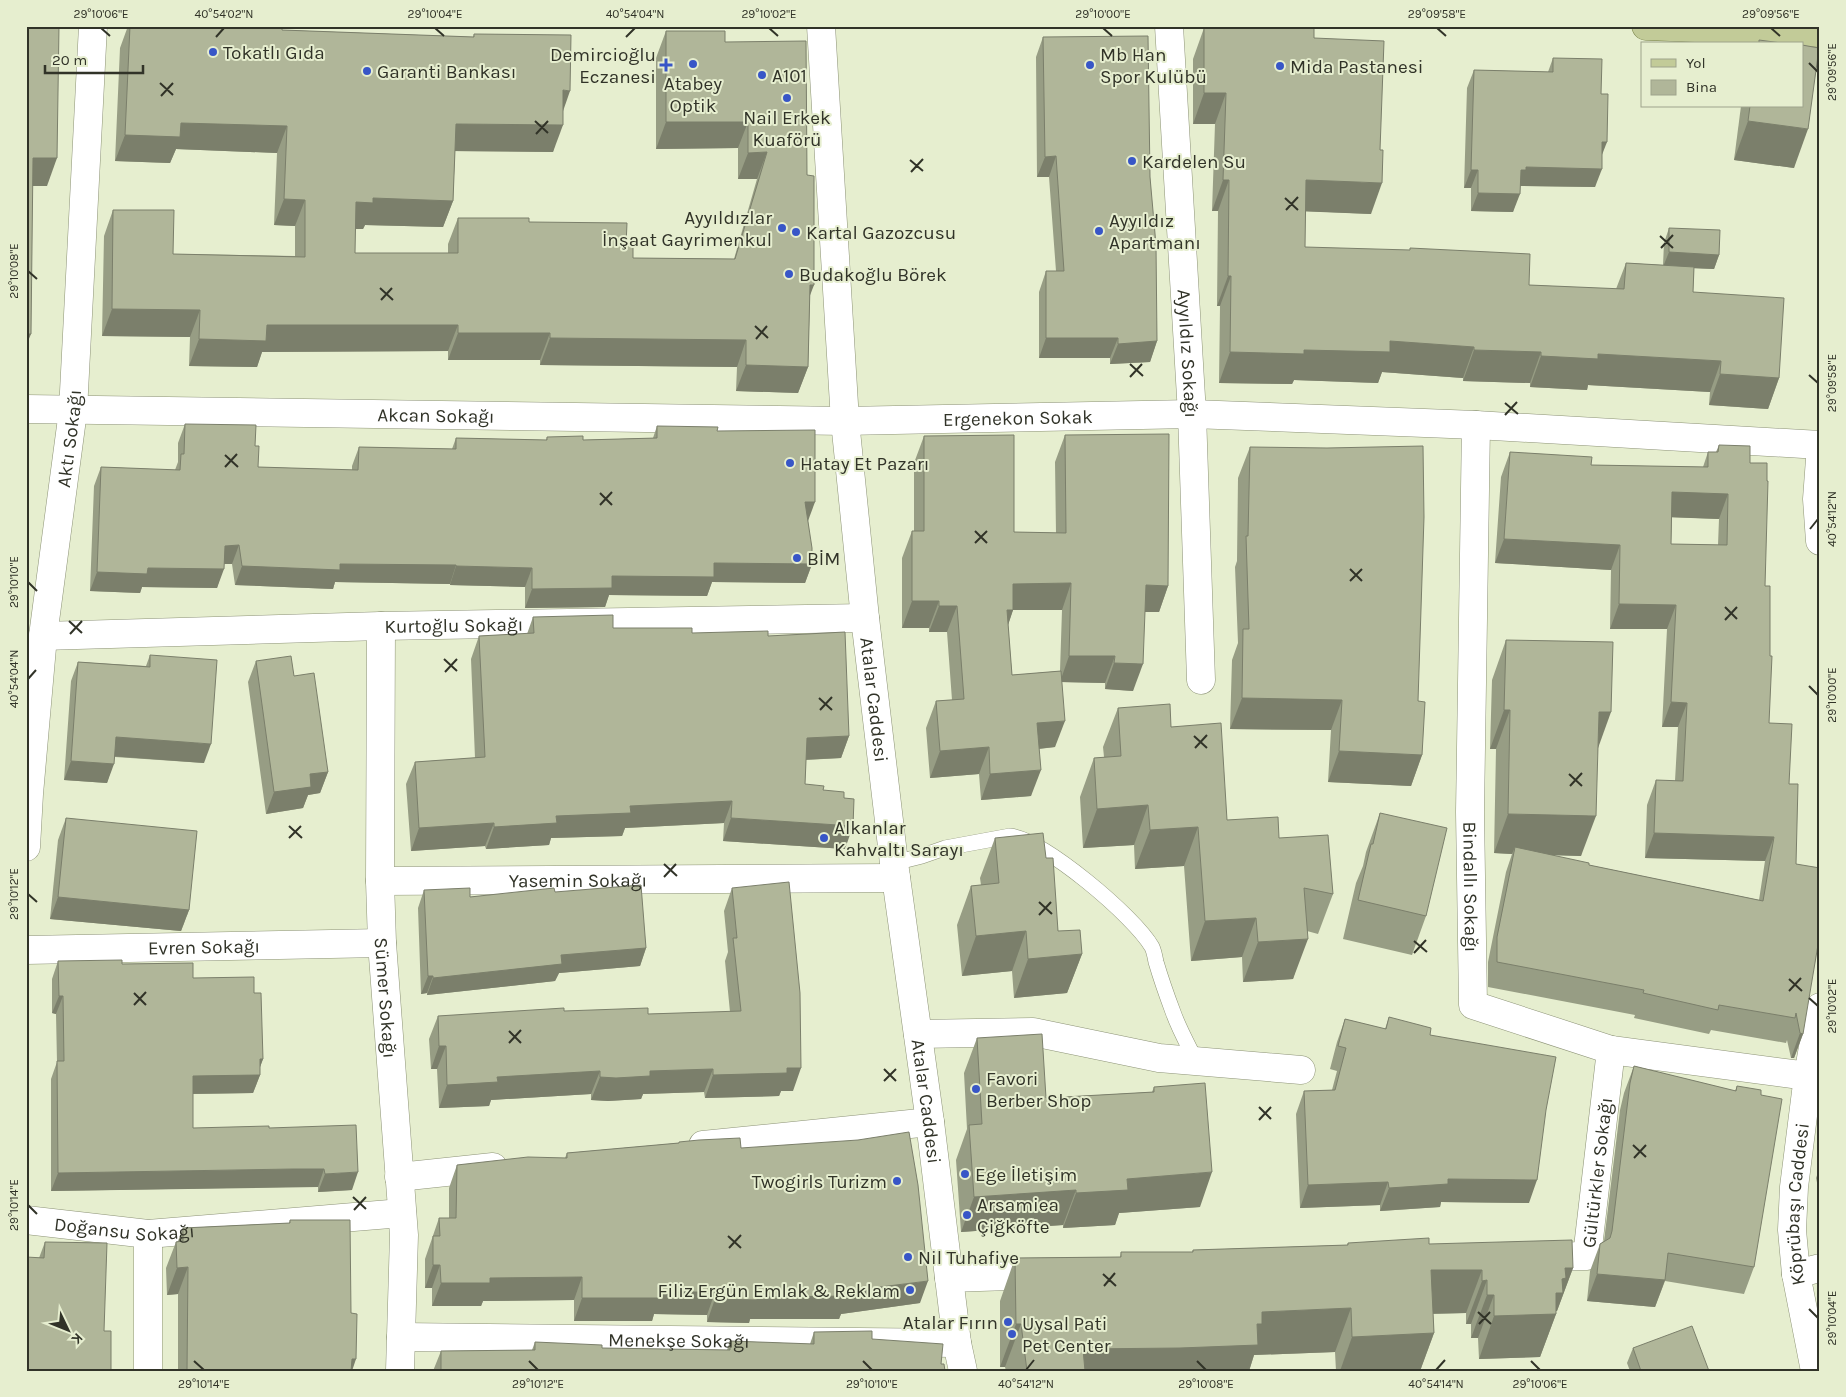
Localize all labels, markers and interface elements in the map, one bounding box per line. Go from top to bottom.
text: 29°10'06"E [73,7,129,21]
text: 40°54'02"N [195,7,253,21]
text: 29°10'04"E [408,7,462,21]
text: 40°54'04"N [606,7,664,21]
text: 29°10'02"E [741,7,797,21]
text: 29°10'00"E [1075,7,1131,21]
text: 29°09'58"E [1408,7,1466,21]
text: 29°09'56"E [1742,7,1800,21]
scale bar [45,42,142,74]
place label: Tokatlı Gıda [223,42,325,64]
legend [1641,42,1804,108]
text: 29°09'56"E [1825,43,1839,101]
place label: Demircioğlu Eczanesi [550,44,656,88]
place label: Mb Han Spor Kulübü [1100,44,1207,88]
marker: Tokatlı Gıda [207,46,219,58]
text: 20 m [52,51,87,69]
text: Yol [1686,54,1706,72]
place label: Mida Pastanesi [1290,56,1423,78]
marker: Atabey Optik [687,58,699,70]
marker: Demircioğlu Eczanesi [660,59,672,71]
marker: Mb Han Spor Kulübü [1084,59,1096,71]
marker: Mida Pastanesi [1274,60,1286,72]
place label: Garanti Bankası [377,61,516,83]
marker: Garanti Bankası [361,65,373,77]
place label: A101 [772,65,807,87]
marker: A101 [756,69,768,81]
place label: Atabey Optik [664,73,722,117]
text: Bina [1686,78,1717,96]
marker: Nail Erkek Kuaförü [781,92,793,104]
place label: Nail Erkek Kuaförü [743,107,831,151]
place label: Kardelen Su [1142,151,1246,173]
marker: Kardelen Su [1126,155,1138,167]
place label: Ayyıldızlar İnşaat Gayrimenkul [602,207,772,251]
place label: Ayyıldız Apartmanı [1109,210,1201,254]
marker: Ayyıldızlar İnşaat Gayrimenkul [776,222,788,234]
place label: Kartal Gazozcusu [806,222,956,244]
marker: Ayyıldız Apartmanı [1093,225,1105,237]
marker: Kartal Gazozcusu [790,226,802,238]
text: 29°10'08"E [7,243,21,299]
place label: Budakoğlu Börek [799,264,947,286]
marker: Budakoğlu Börek [783,268,795,280]
street label: Ayyıldız Sokağı [1173,288,1202,418]
text: 29°09'58"E [1825,354,1839,412]
street label: Aktı Sokağı [53,389,86,489]
street label: Akcan Sokağı [377,404,495,428]
street label: Ergenekon Sokak [943,406,1093,431]
place label: Hatay Et Pazarı [800,453,929,475]
marker: Hatay Et Pazarı [784,457,796,469]
text: 40°54'12"N [1825,491,1839,547]
place label: BİM [807,548,840,570]
marker: BİM [791,552,803,564]
text: 29°10'10"E [7,556,21,608]
street label: Kurtoğlu Sokağı [384,614,524,638]
street label: Atalar Caddesi [855,636,892,764]
text: 40°54'04"N [7,650,21,708]
text: 29°10'00"E [1825,667,1839,723]
place label: Alkanlar Kahvaltı Sarayı [834,817,964,861]
street label: Bindallı Sokağı [1458,821,1482,953]
marker: Alkanlar Kahvaltı Sarayı [818,832,830,844]
text: 29°10'12"E [7,868,21,920]
street label: Yasemin Sokağı [509,869,647,892]
street label: Evren Sokağı [148,935,260,960]
street label: Sümer Sokağı [370,937,401,1059]
text: 29°10'02"E [1825,978,1839,1034]
street label: Atalar Caddesi [907,1038,945,1165]
place label: Favori Berber Shop [986,1068,1091,1112]
marker: Favori Berber Shop [970,1083,982,1095]
street label: Gültürkler Sokağı [1578,1096,1617,1249]
street label: Köprübaşı Caddesi [1782,1122,1814,1287]
place label: Ege İletişim [975,1164,1077,1186]
marker: Ege İletişim [959,1168,971,1180]
place label: Twogirls Turizm [752,1171,887,1193]
marker: Twogirls Turizm [891,1175,903,1187]
text: 29°10'14"E [7,1179,21,1231]
place label: Arsamiea Çiğköfte [977,1194,1059,1238]
marker: Arsamiea Çiğköfte [961,1209,973,1221]
street label: Doğansu Sokağı [53,1213,196,1246]
place label: Nil Tuhafiye [918,1247,1019,1269]
marker: Nil Tuhafiye [902,1251,914,1263]
place label: Filiz Ergün Emlak & Reklam [657,1280,900,1302]
marker: Filiz Ergün Emlak & Reklam [904,1284,916,1296]
text: 29°10'04"E [1825,1291,1839,1345]
north arrow [42,1304,92,1354]
place label: Atalar Fırın [903,1312,998,1334]
place label: Uysal Pati Pet Center [1022,1313,1111,1357]
marker: Atalar Fırın [1002,1316,1014,1328]
marker: Uysal Pati Pet Center [1006,1328,1018,1340]
text: K [67,1329,86,1348]
street label: Menekşe Sokağı [608,1329,750,1353]
text: 29°10'14"E [178,1377,230,1391]
text: 29°10'12"E [512,1377,564,1391]
text: 29°10'10"E [846,1377,898,1391]
text: 40°54'12"N [998,1377,1054,1391]
text: 29°10'08"E [1178,1377,1234,1391]
text: 40°54'14"N [1408,1377,1464,1391]
text: 29°10'06"E [1512,1377,1568,1391]

